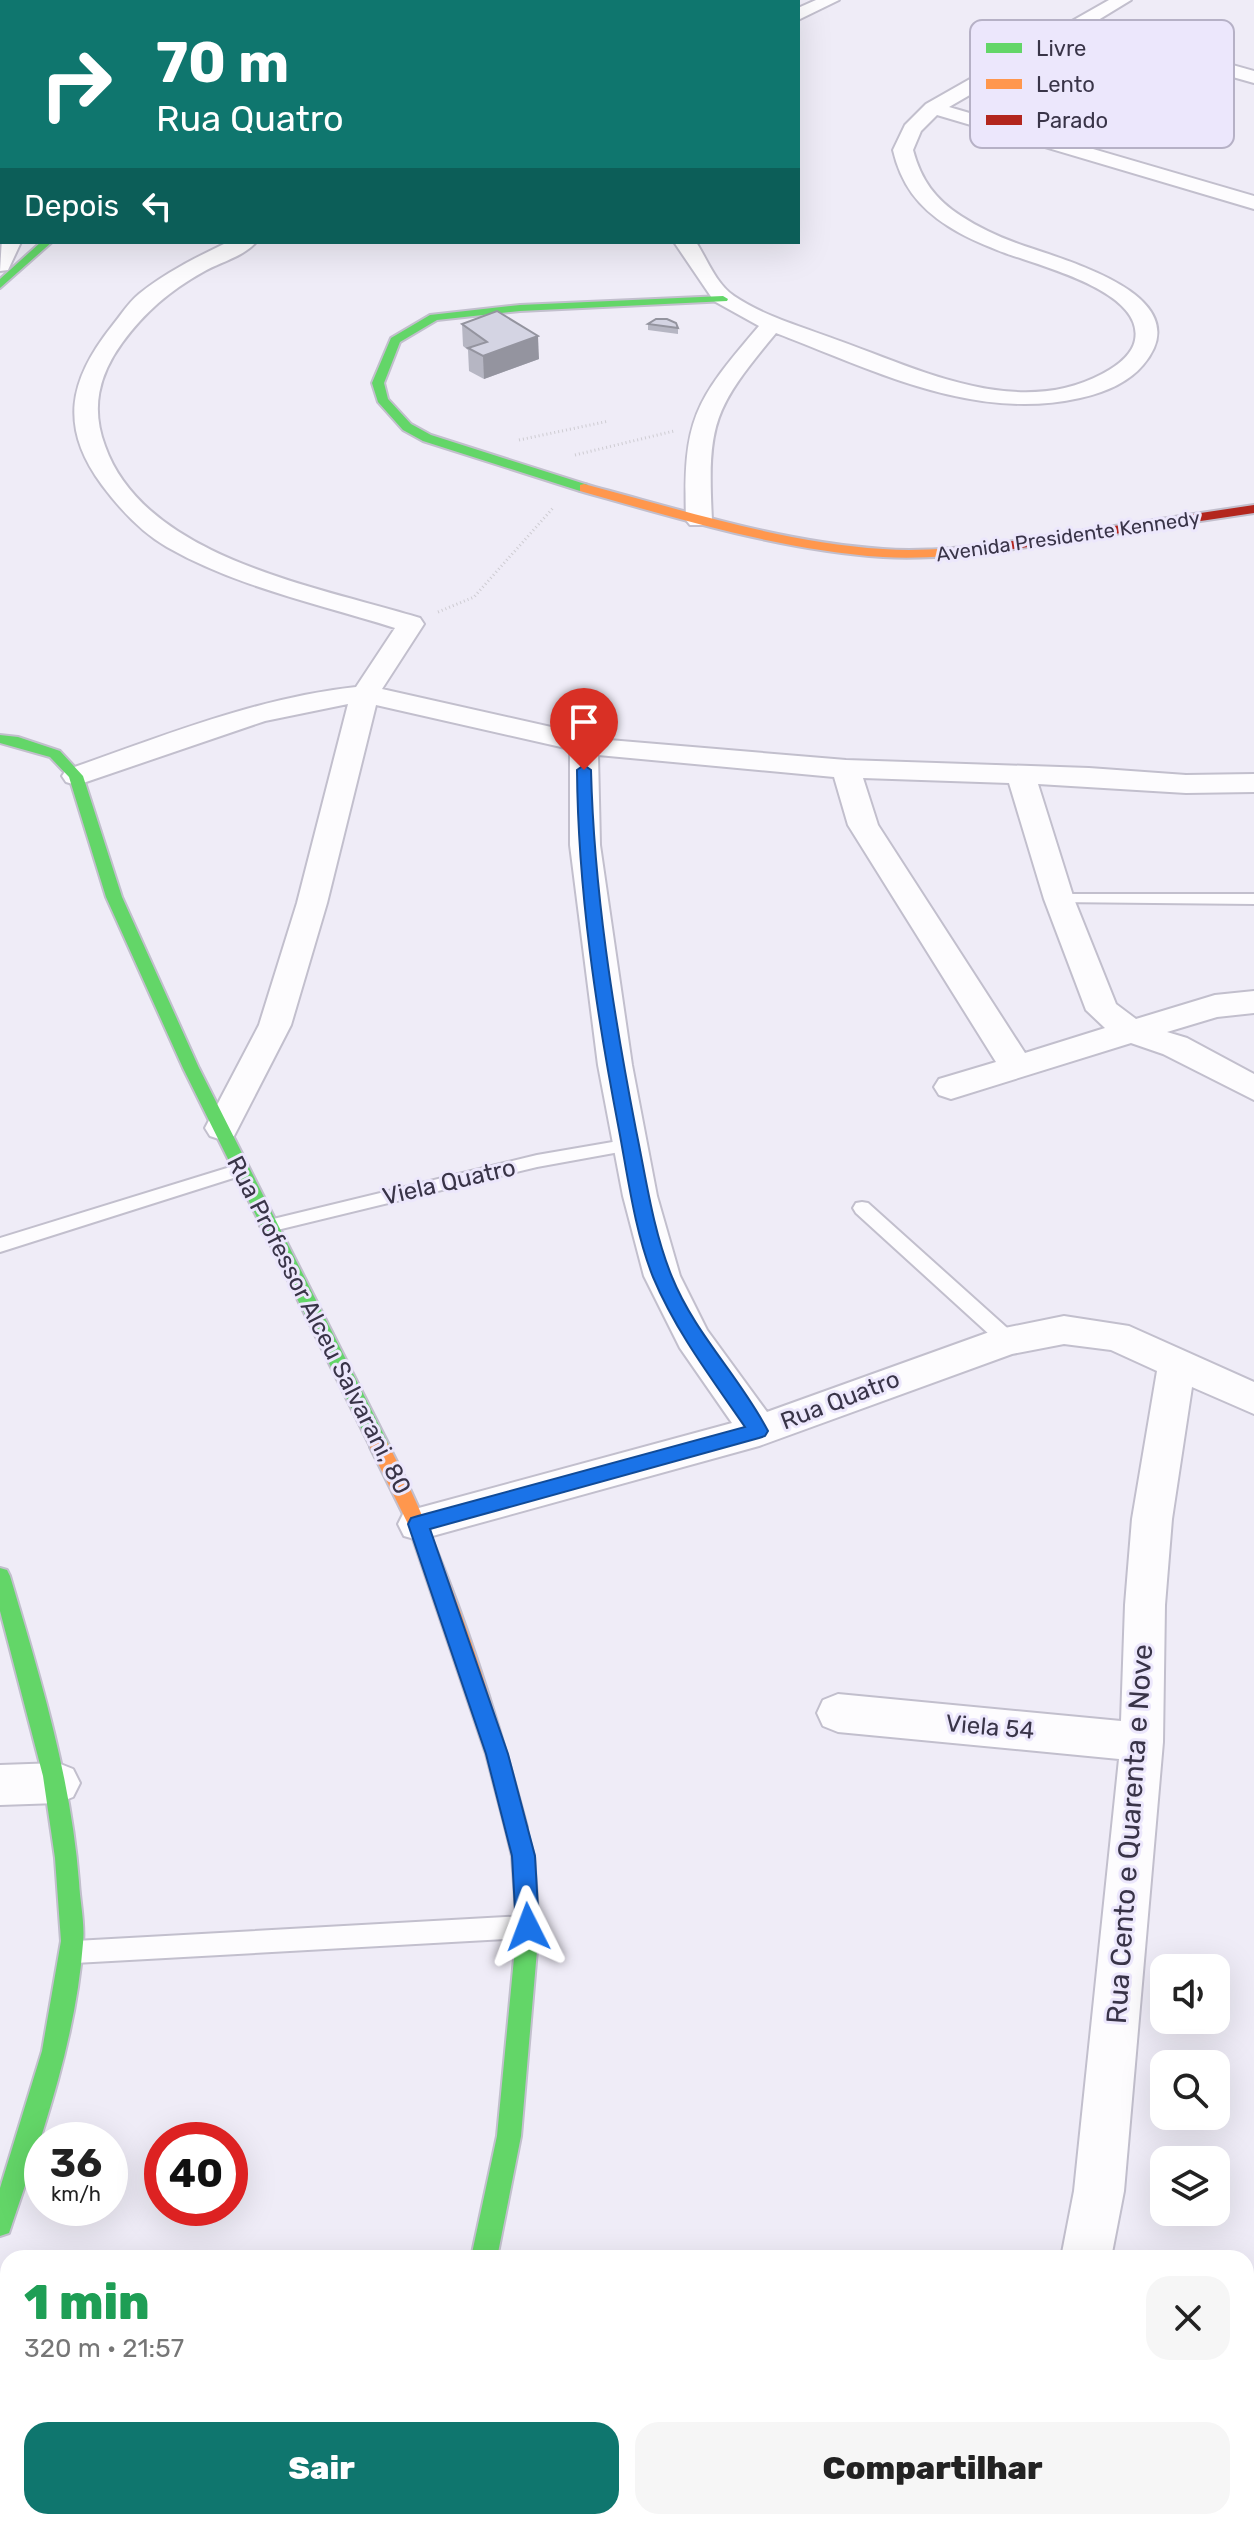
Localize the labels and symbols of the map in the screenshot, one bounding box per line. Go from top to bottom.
legend [970,20,1234,148]
text: Livre [1036,35,1086,62]
text: Lento [1036,71,1095,98]
text: Parado [1036,107,1108,134]
street label: Avenida Presidente Kennedy [935,506,1201,566]
pin [550,688,618,770]
street label: Rua Professor Alceu Salvarani, 80 [221,1151,417,1499]
street label: Viela Quatro [380,1153,518,1211]
street label: Rua Quatro [777,1365,903,1435]
street label: Rua Cento e Quarenta e Nove [1100,1643,1159,2025]
street label: Viela 54 [944,1709,1036,1745]
position arrow [486,1885,570,1969]
speed limit sign: 40 [144,2122,248,2226]

